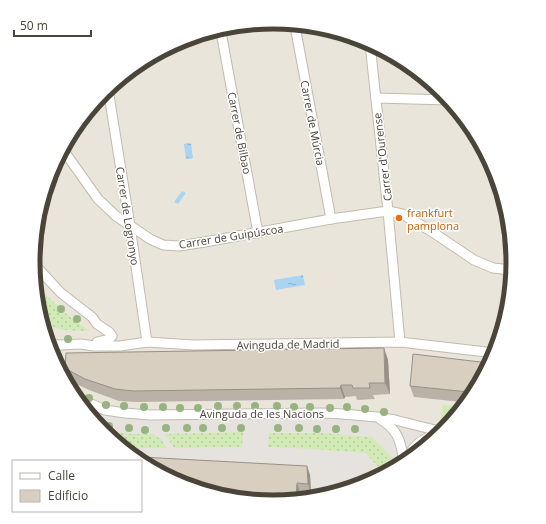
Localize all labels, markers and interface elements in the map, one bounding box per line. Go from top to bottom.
scale bar [14,12,91,38]
text: 50 m [20,17,48,34]
street label: Carrer de Múrcia [297,79,329,167]
street label: Carrer de Bilbao [225,91,255,176]
street label: Carrer d'Ourense [369,112,395,202]
street label: Carrer de Logronyo [113,166,143,267]
place label: frankfurt pamplona [407,205,459,233]
marker: frankfurt pamplona [394,213,404,223]
street label: Carrer de Guipúscoa [178,220,284,252]
street label: Avinguda de Madrid [236,336,340,352]
street label: Avinguda de les Nacions [200,406,324,421]
legend [12,460,142,512]
text: Calle [48,467,75,484]
text: Edificio [48,487,88,504]

